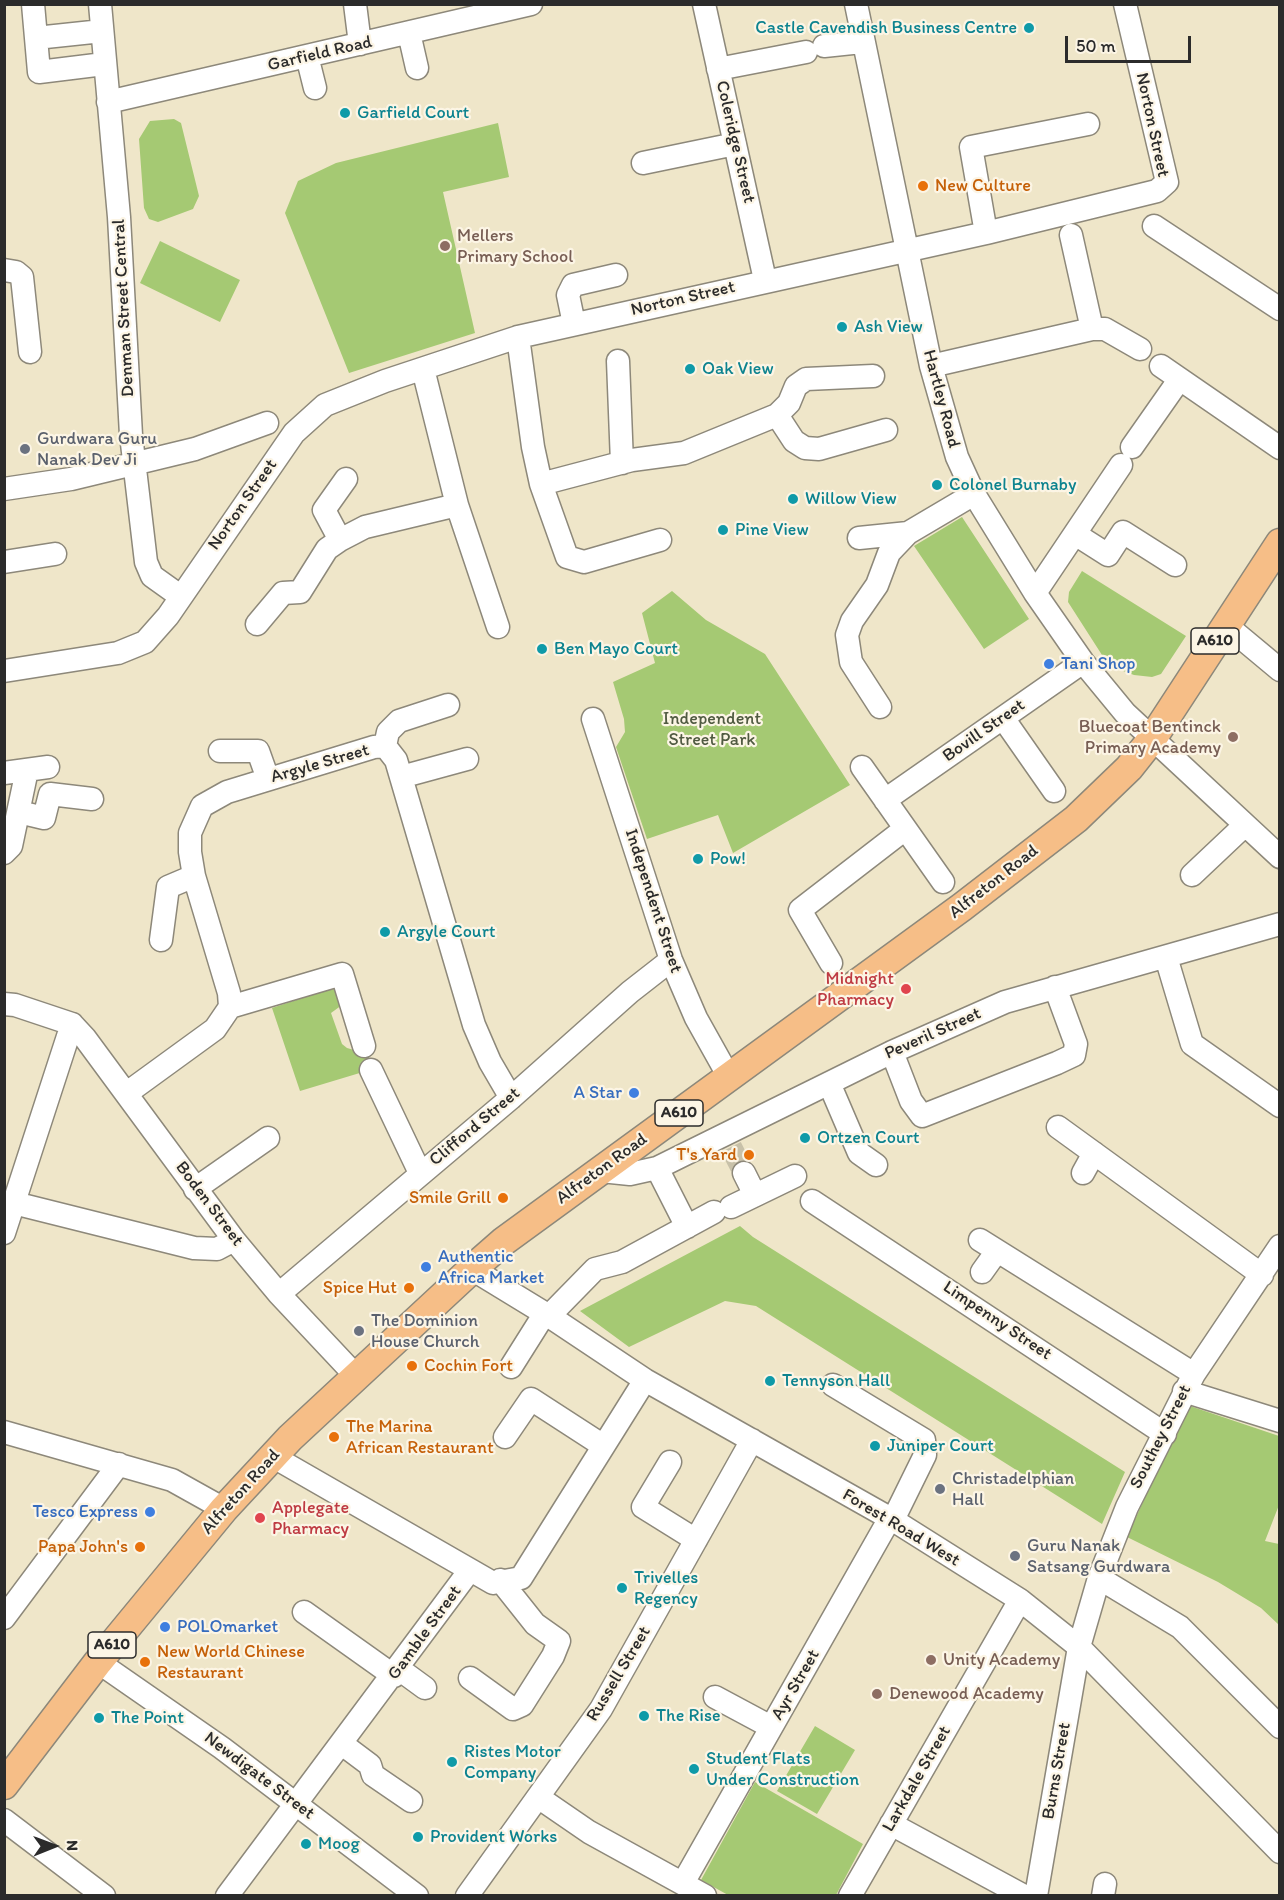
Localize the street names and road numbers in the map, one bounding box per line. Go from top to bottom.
street label: Garfield Road [266,31,374,77]
street label: Norton Street [1130,71,1174,179]
street label: Coleridge Street [710,79,760,205]
street label: Denman Street Central [109,219,139,397]
street label: Norton Street [629,277,737,321]
street label: Hartley Road [918,348,964,450]
street label: Norton Street [204,455,282,555]
road number: A610 [1191,628,1239,654]
street label: Bovill Street [939,695,1029,767]
street label: Argyle Street [268,740,372,788]
street label: Independent Street [620,826,686,976]
street label: Alfreton Road [945,840,1043,924]
street label: Peveril Street [881,1003,985,1065]
street label: Clifford Street [425,1083,525,1171]
road number: A610 [655,1100,703,1126]
street label: Alfreton Road [552,1129,652,1209]
street label: Boden Street [170,1157,248,1251]
street label: Limpenny Street [938,1277,1056,1365]
street label: Southey Street [1126,1381,1196,1493]
street label: Alfreton Road [197,1445,285,1539]
street label: Forest Road West [838,1484,964,1572]
street label: Gamble Street [383,1582,467,1684]
street label: Russell Street [582,1622,656,1726]
road number: A610 [88,1632,136,1658]
street label: Ayr Street [767,1646,825,1724]
street label: Burns Street [1038,1721,1076,1821]
street label: Larkdale Street [878,1722,956,1836]
street label: Newdigate Street [199,1727,319,1825]

